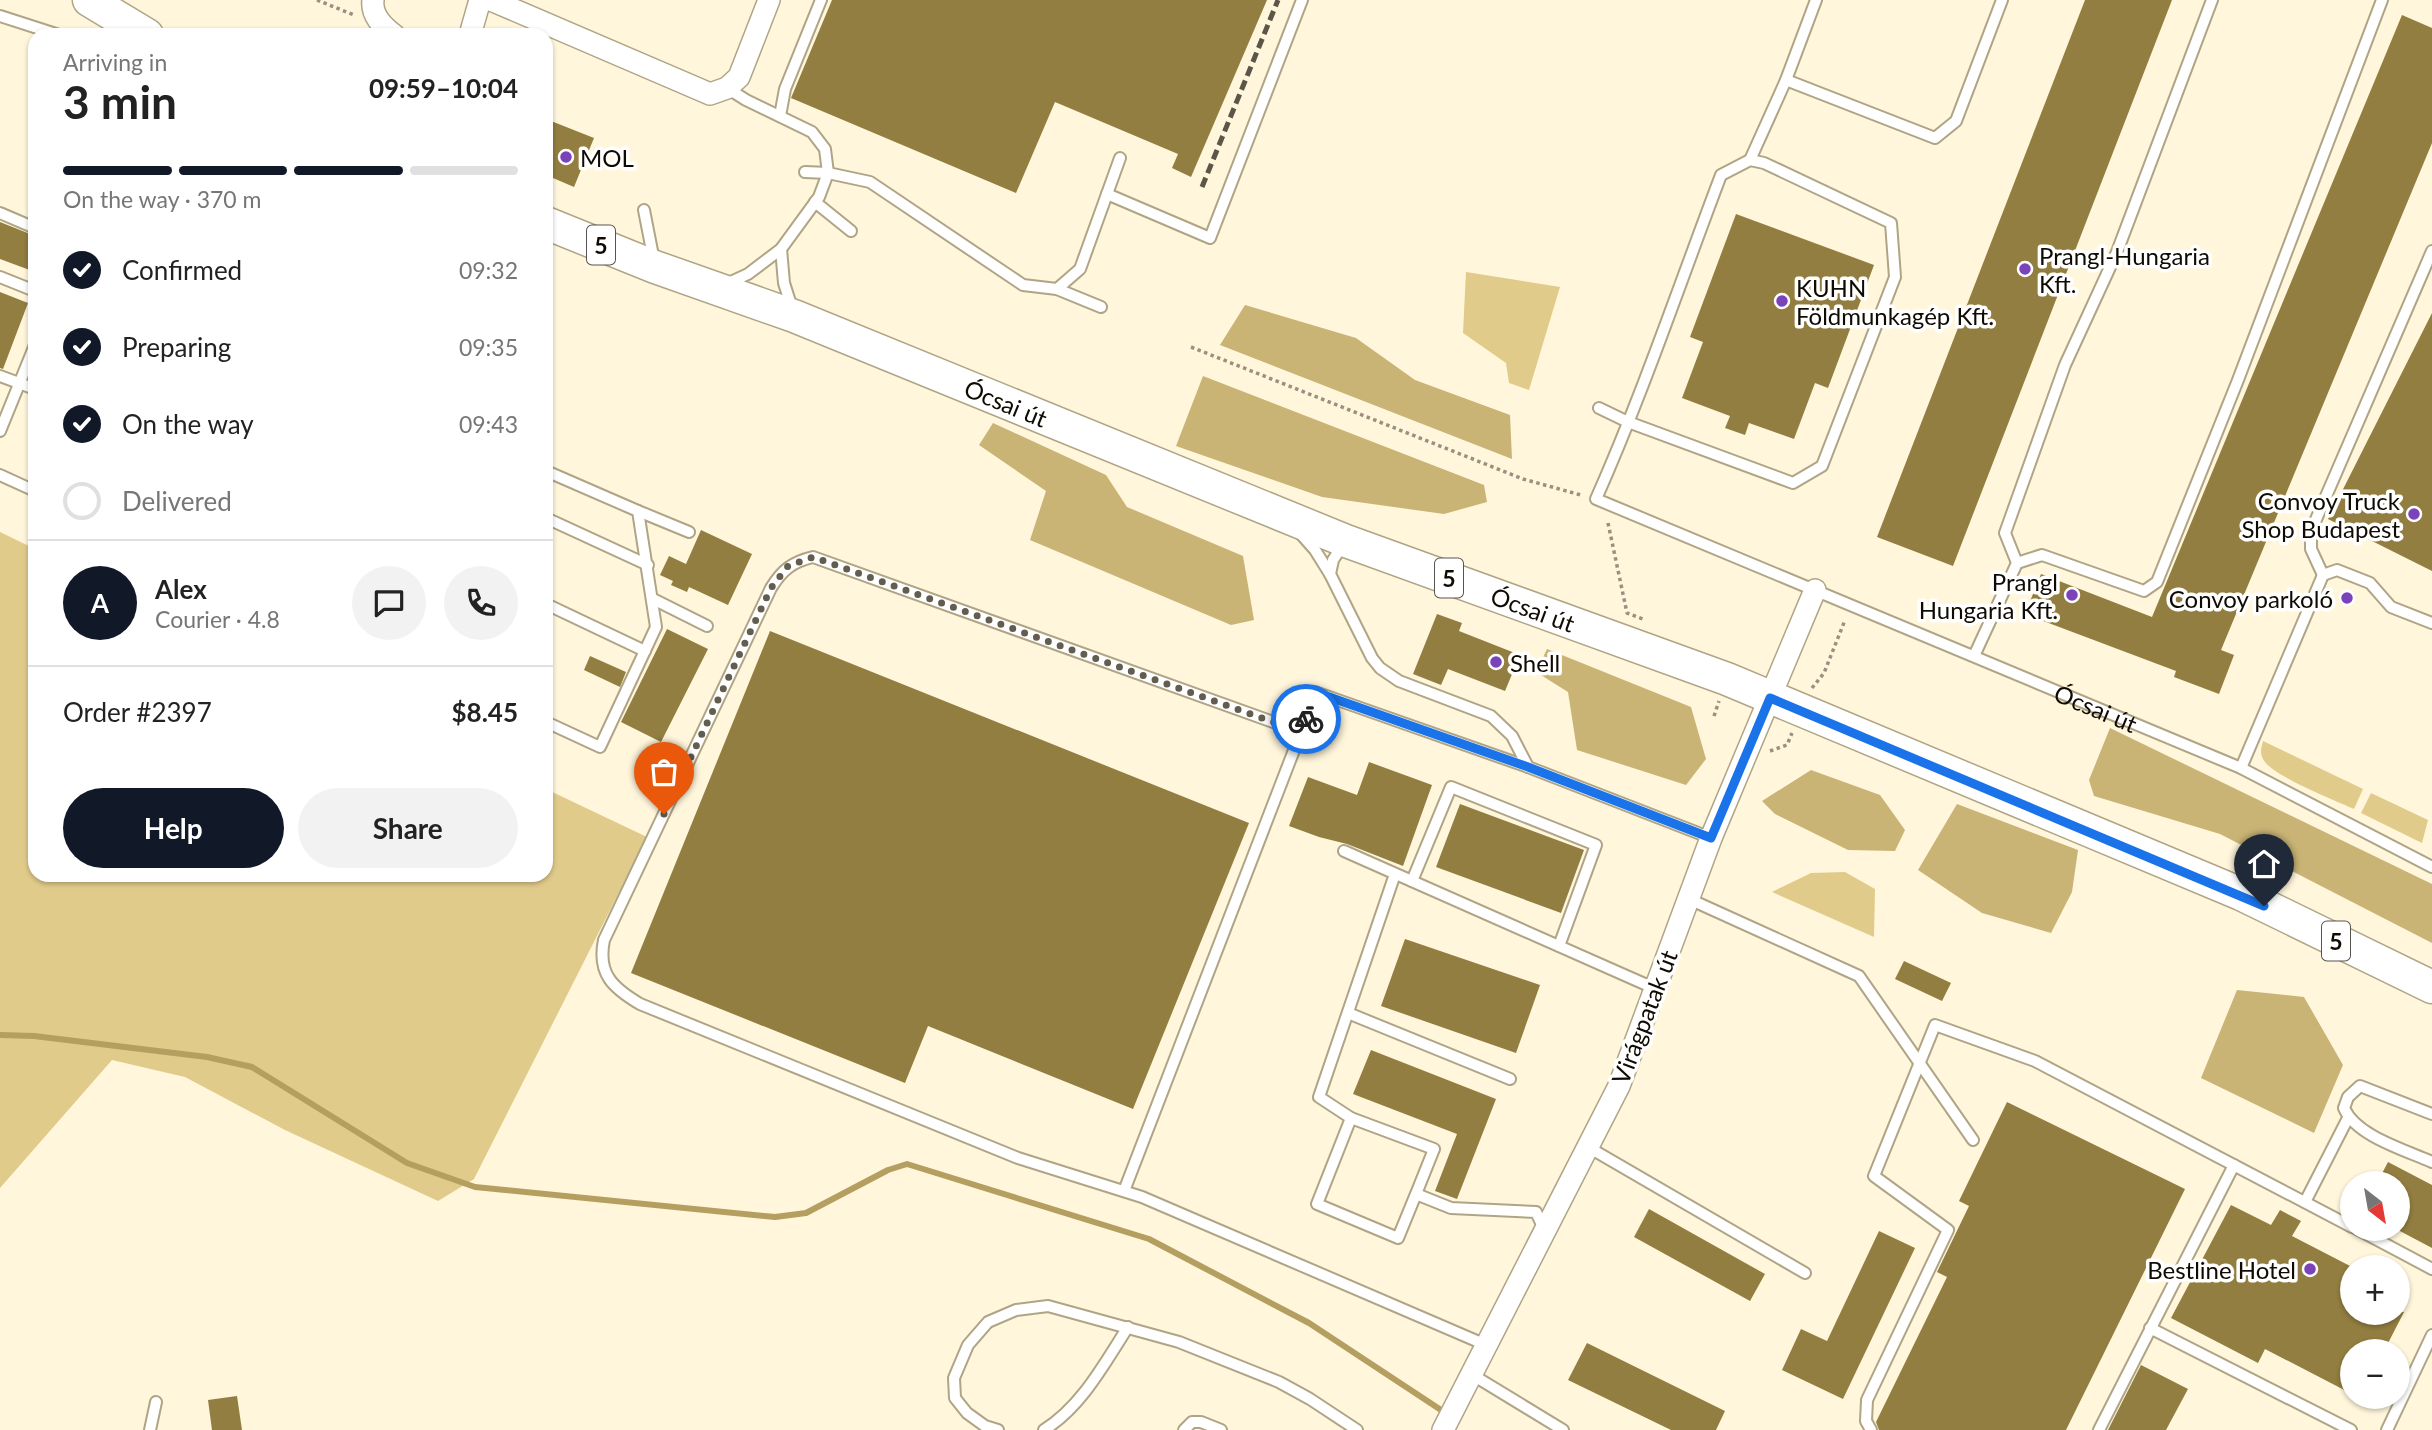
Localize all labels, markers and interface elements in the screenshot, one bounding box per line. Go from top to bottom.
text: Arriving in [63,48,167,76]
text: 09:59–10:04 [369,72,518,104]
text: 3 min [63,74,177,129]
place label: MOL [580,143,634,172]
marker: MOL [558,149,574,165]
text: On the way · 370 m [63,185,262,213]
road number: 5 [587,226,615,264]
place label: Prangl-Hungaria Kft. [2039,241,2210,298]
icon: check [63,251,101,289]
text: Confirmed [122,254,242,286]
text: 09:32 [459,256,518,284]
marker: Prangl-Hungaria Kft. [2017,261,2033,277]
place label: KUHN Földmunkagép Kft. [1796,273,1994,330]
marker: KUHN Földmunkagép Kft. [1774,293,1790,309]
icon: check [63,328,101,366]
text: Preparing [122,331,231,363]
text: 09:35 [459,333,518,361]
street label: Ócsai út [960,373,1052,432]
icon: check [63,405,101,443]
text: On the way [122,408,254,440]
text: 09:43 [459,410,518,438]
text: Delivered [122,485,232,517]
place label: Convoy Truck Shop Budapest [2241,486,2401,543]
marker: Convoy Truck Shop Budapest [2406,506,2422,522]
road number: 5 [1435,558,1463,598]
button: chat [352,566,426,640]
button: phone [444,566,518,640]
place label: Prangl Hungaria Kft. [1919,567,2058,624]
text: Alex [155,573,207,605]
street label: Ócsai út [1487,580,1579,637]
place label: Convoy parkoló [2169,584,2333,613]
text: A [91,587,109,619]
marker: Prangl Hungaria Kft. [2064,587,2080,603]
marker: Convoy parkoló [2339,590,2355,606]
text: Courier · 4.8 [155,605,280,633]
place label: Shell [1510,648,1560,677]
marker: Shell [1488,654,1504,670]
street label: Ócsai út [2050,677,2142,738]
courier [1271,684,1341,754]
text: Order #2397 [63,696,212,728]
text: $8.45 [452,696,518,728]
icon: bike [1287,700,1325,738]
pin [634,742,694,814]
icon: bag [645,753,683,791]
button: Help [63,788,284,868]
button: Share [298,788,518,868]
pin [2234,834,2294,906]
icon: home [2245,845,2283,883]
road number: 5 [2322,922,2350,960]
street label: Virágpatak út [1605,946,1683,1088]
north arrow [2340,1171,2410,1241]
map controls [2340,1171,2410,1409]
place label: Bestline Hotel [2147,1255,2296,1284]
button: + [2340,1255,2410,1325]
marker: Bestline Hotel [2302,1261,2318,1277]
button: − [2340,1339,2410,1409]

